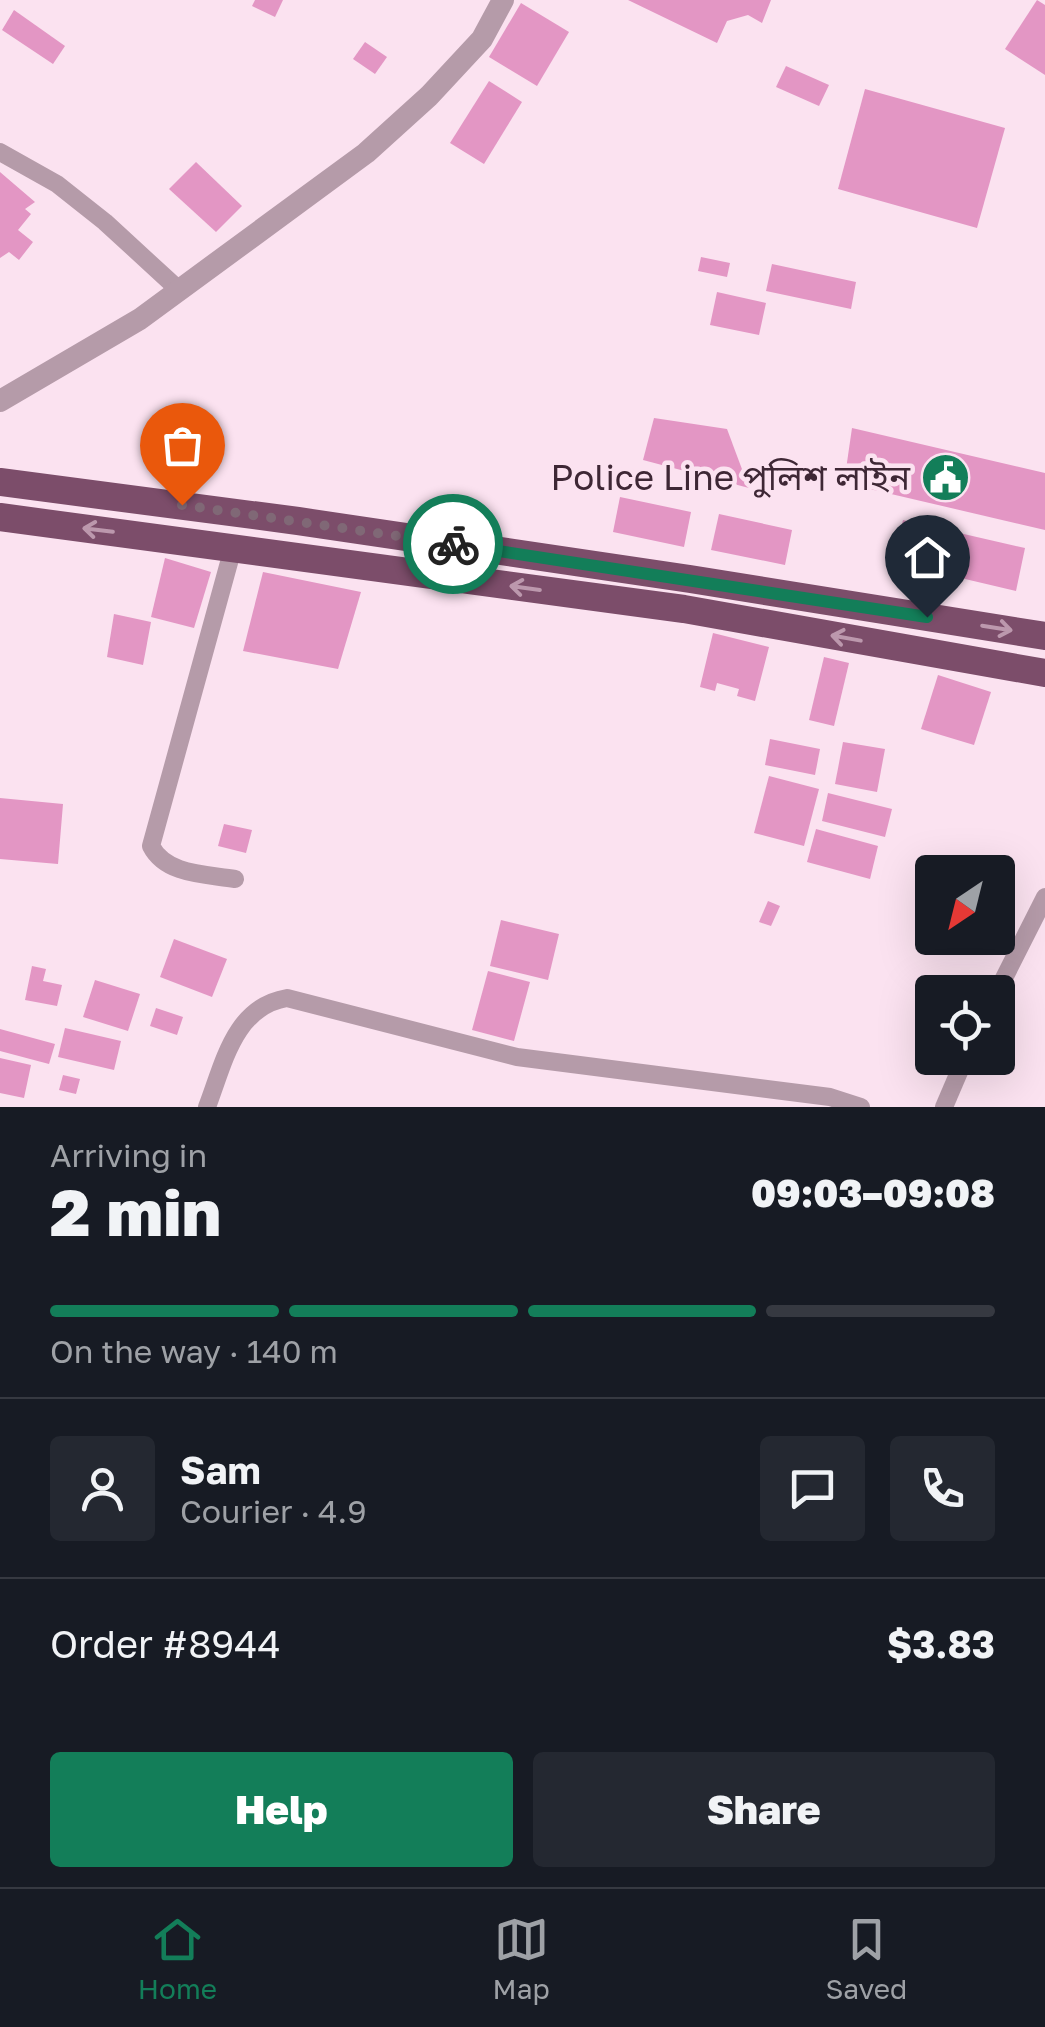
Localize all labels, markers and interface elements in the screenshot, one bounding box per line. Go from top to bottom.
pin [140,403,225,506]
icon: bag [155,418,210,473]
public building icon: Police Line পুলিশ লাইন [919,452,971,504]
place label: Police Line পুলিশ লাইন [551,456,911,498]
courier [403,494,503,594]
pin [885,515,970,618]
icon: bike [426,517,481,572]
one-way arrow [83,520,115,539]
icon: home [900,530,955,585]
one-way arrow [509,578,541,596]
one-way arrow [980,620,1012,638]
one-way arrow [830,628,862,647]
north arrow [915,855,1015,955]
map controls [915,855,1015,1075]
button: locate [915,975,1015,1075]
text: Arriving in [50,1136,207,1174]
text: 09:03–09:08 [751,1170,995,1215]
text: 2 min [50,1172,221,1250]
text: On the way · 140 m [50,1332,338,1370]
button: person [50,1436,155,1541]
button: chat [760,1436,865,1541]
button: phone [890,1436,995,1541]
text: Sam [180,1447,261,1492]
text: Courier · 4.9 [180,1492,367,1530]
text: Order #8944 [50,1621,281,1666]
text: $3.83 [887,1621,995,1666]
button: Help [50,1752,513,1867]
button: Share [533,1752,995,1867]
tab: Home [138,1912,217,2005]
tab: Map [493,1912,550,2005]
tab: Saved [825,1912,907,2005]

